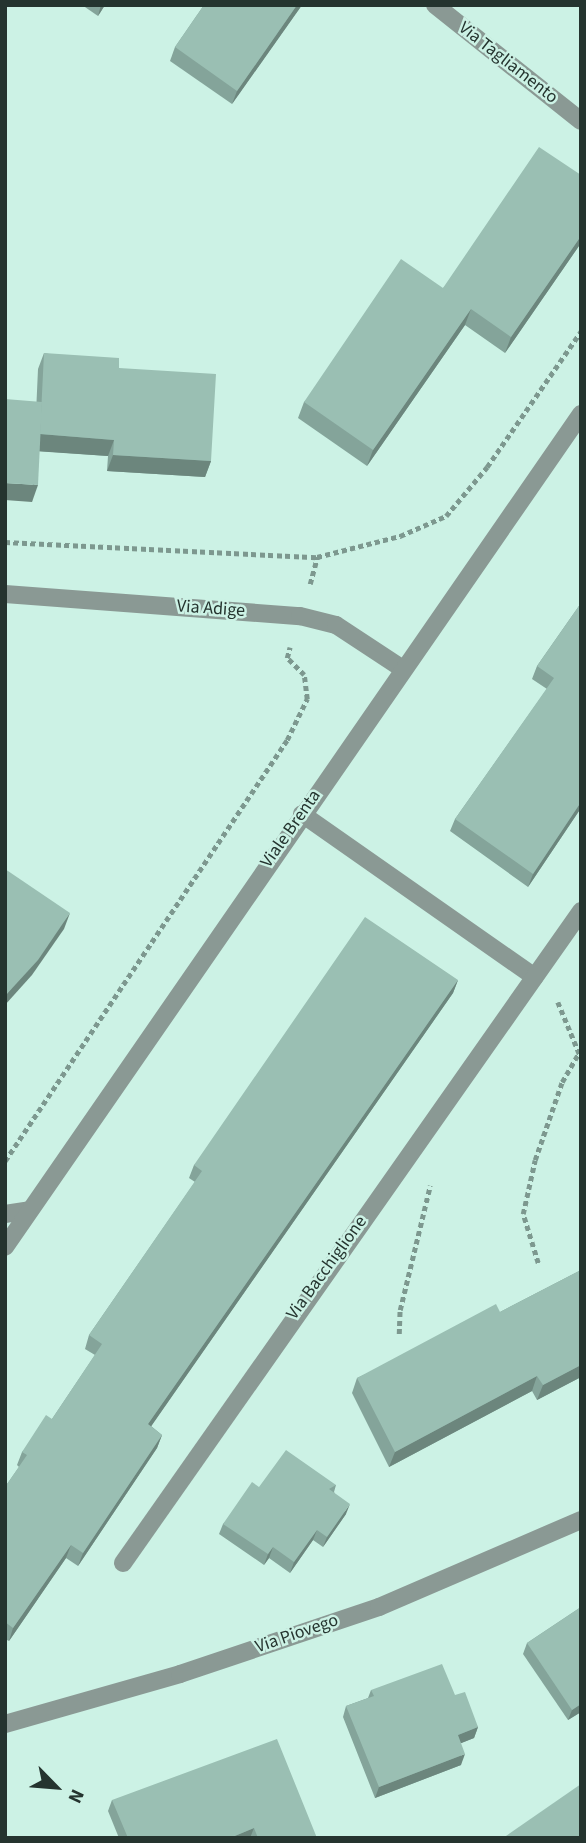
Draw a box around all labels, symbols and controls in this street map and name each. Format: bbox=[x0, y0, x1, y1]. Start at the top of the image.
street label: Via Tagliamento bbox=[454, 17, 562, 109]
street label: Via Adige bbox=[176, 596, 246, 622]
street label: Viale Brenta bbox=[256, 786, 326, 872]
street label: Via Bacchiglione bbox=[282, 1212, 372, 1324]
street label: Via Piovego bbox=[253, 1610, 341, 1658]
north arrow bbox=[21, 1752, 91, 1822]
text: N bbox=[61, 1785, 90, 1808]

